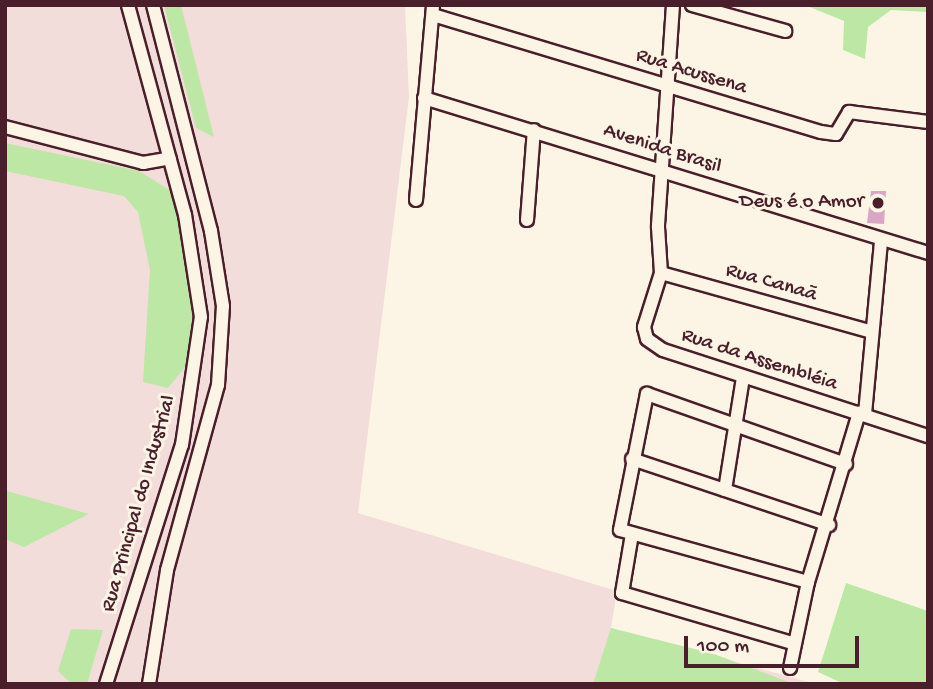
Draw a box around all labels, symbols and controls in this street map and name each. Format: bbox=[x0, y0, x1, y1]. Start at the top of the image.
street label: Rua Acussena bbox=[632, 44, 750, 102]
street label: Avenida Brasil bbox=[600, 119, 724, 181]
place label: Deus é o Amor bbox=[740, 190, 864, 216]
marker: Deus é o Amor bbox=[870, 195, 886, 211]
street label: Rua Canaã bbox=[722, 259, 820, 309]
street label: Rua da Assembléia bbox=[678, 324, 840, 398]
street label: Rua Principal do Industrial bbox=[97, 393, 183, 615]
scale bar bbox=[688, 622, 863, 666]
text: 100 m bbox=[697, 635, 749, 660]

